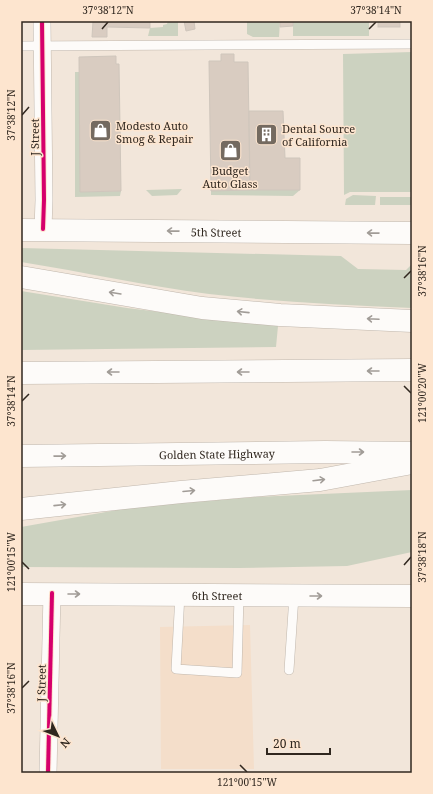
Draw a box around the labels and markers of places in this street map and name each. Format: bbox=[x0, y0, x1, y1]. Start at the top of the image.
shop icon: Modesto Auto Smog & Repair bbox=[87, 118, 113, 144]
place label: Modesto Auto Smog & Repair bbox=[116, 118, 194, 146]
building icon: Dental Source of California bbox=[253, 121, 279, 147]
place label: Dental Source of California bbox=[282, 121, 355, 149]
shop icon: Budget Auto Glass bbox=[217, 137, 243, 163]
place label: Budget Auto Glass bbox=[203, 163, 258, 191]

